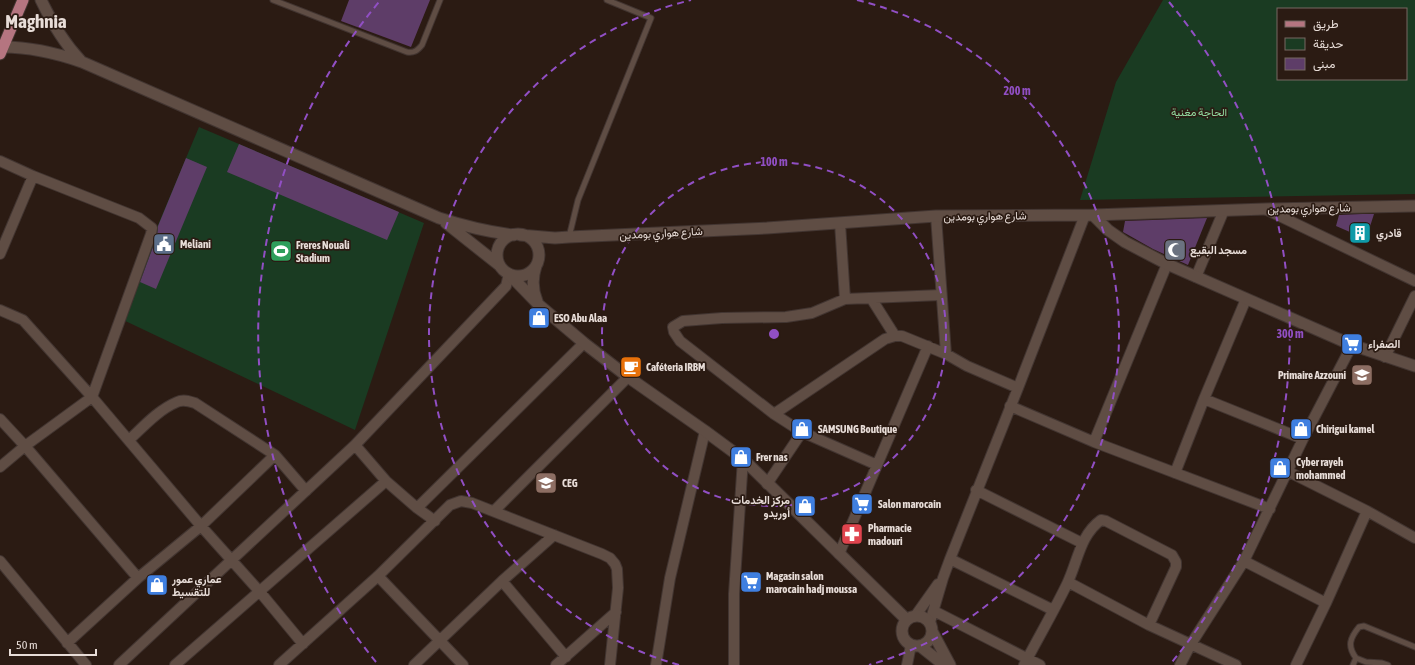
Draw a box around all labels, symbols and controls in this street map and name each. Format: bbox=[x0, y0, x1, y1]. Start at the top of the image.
legend bbox=[1277, 8, 1407, 80]
district label: Maghnia bbox=[5, 10, 67, 32]
text: طريق bbox=[1313, 17, 1339, 32]
text: حديقة bbox=[1313, 37, 1343, 51]
text: مبنى bbox=[1313, 57, 1335, 72]
text: 200 m bbox=[1003, 84, 1031, 98]
park label: الحاجة مغنية bbox=[1171, 106, 1227, 119]
text: 100 m bbox=[760, 155, 788, 169]
street label: شارع هواري بومدين bbox=[1267, 201, 1351, 219]
street label: شارع هواري بومدين bbox=[943, 209, 1027, 227]
building icon: قادري bbox=[1347, 220, 1373, 246]
street label: شارع هواري بومدين bbox=[619, 225, 703, 245]
place label: قادري bbox=[1376, 227, 1402, 242]
public building icon: Meliani bbox=[151, 231, 177, 257]
mosque icon: مسجد البقيع bbox=[1162, 237, 1188, 263]
place label: Meliani bbox=[180, 238, 211, 250]
sports icon: Freres Nouali Stadium bbox=[268, 238, 294, 264]
place label: Freres Nouali Stadium bbox=[296, 239, 350, 264]
place label: مسجد البقيع bbox=[1190, 244, 1247, 258]
shop icon: ESO Abu Alaa bbox=[526, 305, 552, 331]
place label: ESO Abu Alaa bbox=[554, 312, 607, 324]
centre of rings bbox=[767, 327, 781, 341]
text: 300 m bbox=[1276, 327, 1304, 341]
supermarket icon: الصفراء bbox=[1339, 331, 1365, 357]
place label: الصفراء bbox=[1368, 338, 1400, 351]
cafe icon: Caféteria IRBM bbox=[618, 354, 644, 380]
place label: Caféteria IRBM bbox=[646, 361, 705, 373]
school or university icon: Primaire Azzouni bbox=[1349, 362, 1375, 388]
place label: Primaire Azzouni bbox=[1278, 369, 1346, 381]
shop icon: SAMSUNG Boutique bbox=[789, 416, 815, 442]
shop icon: Chirigui kamel bbox=[1288, 416, 1314, 442]
place label: SAMSUNG Boutique bbox=[818, 423, 897, 435]
place label: Chirigui kamel bbox=[1316, 423, 1376, 435]
shop icon: Frer nas bbox=[728, 444, 754, 470]
place label: Frer nas bbox=[756, 451, 788, 463]
shop icon: Cyber rayeh mohammed bbox=[1267, 455, 1293, 481]
place label: Cyber rayeh mohammed bbox=[1296, 456, 1346, 481]
school or university icon: CEG bbox=[533, 470, 559, 496]
place label: CEG bbox=[562, 477, 578, 489]
supermarket icon: Salon marocain bbox=[849, 491, 875, 517]
shop icon: مركز الخدمات أوريدو bbox=[792, 493, 818, 519]
place label: مركز الخدمات أوريدو bbox=[731, 494, 790, 520]
place label: Salon marocain bbox=[878, 498, 941, 510]
pharmacy icon: Pharmacie madouri bbox=[839, 521, 865, 547]
place label: Pharmacie madouri bbox=[868, 522, 912, 547]
supermarket icon: Magasin salon marocain hadj moussa bbox=[738, 569, 764, 595]
place label: Magasin salon marocain hadj moussa bbox=[766, 570, 857, 595]
shop icon: عماري عمور للتقسيط bbox=[144, 572, 170, 598]
place label: عماري عمور للتقسيط bbox=[171, 573, 222, 599]
scale bar bbox=[10, 631, 96, 657]
text: 50 m bbox=[16, 638, 38, 652]

